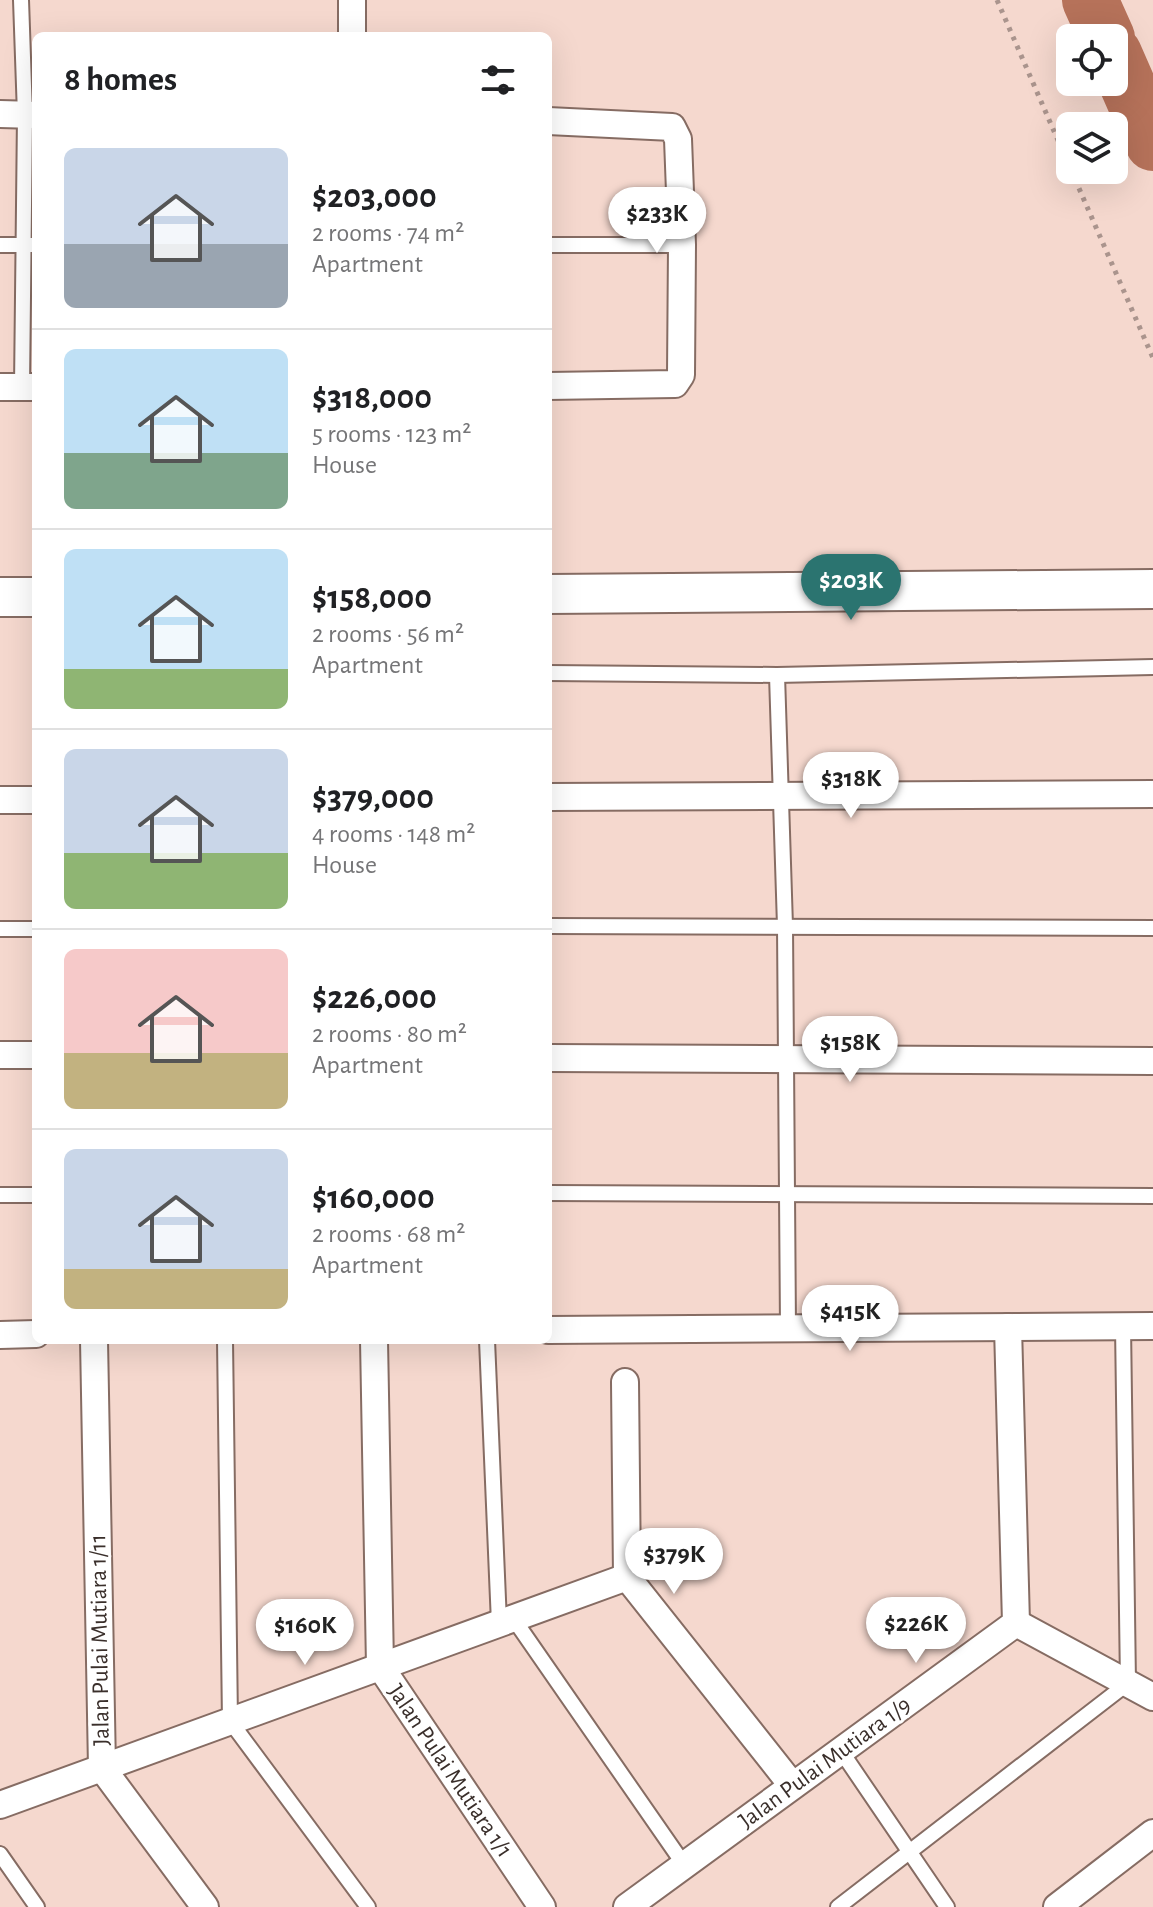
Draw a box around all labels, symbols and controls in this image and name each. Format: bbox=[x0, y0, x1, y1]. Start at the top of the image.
map controls bbox=[1056, 24, 1128, 184]
button: locate bbox=[1056, 24, 1128, 96]
icon: filters bbox=[476, 58, 520, 102]
text: 8 homes bbox=[64, 63, 177, 97]
button: layers bbox=[1056, 112, 1128, 184]
icon: home bbox=[128, 180, 224, 276]
text: $203,000 bbox=[312, 180, 437, 214]
pin: $233K bbox=[601, 187, 713, 255]
text: $233K bbox=[626, 200, 688, 226]
text: 2 rooms · 74 m² bbox=[312, 220, 464, 246]
text: Apartment bbox=[312, 251, 423, 277]
icon: home bbox=[128, 381, 224, 477]
text: $318,000 bbox=[312, 381, 432, 415]
text: 5 rooms · 123 m² bbox=[312, 421, 471, 447]
text: House bbox=[312, 452, 377, 478]
pin: $203K bbox=[795, 554, 907, 622]
text: $203K bbox=[819, 567, 883, 593]
icon: home bbox=[128, 581, 224, 677]
text: $158,000 bbox=[312, 581, 432, 615]
text: 2 rooms · 56 m² bbox=[312, 621, 464, 647]
text: Apartment bbox=[312, 652, 423, 678]
pin: $318K bbox=[795, 752, 907, 820]
text: $318K bbox=[821, 765, 881, 791]
icon: home bbox=[128, 781, 224, 877]
text: $379,000 bbox=[312, 781, 434, 815]
text: 4 rooms · 148 m² bbox=[312, 821, 475, 847]
text: House bbox=[312, 852, 377, 878]
icon: home bbox=[128, 981, 224, 1077]
text: $226,000 bbox=[312, 981, 437, 1015]
pin: $158K bbox=[794, 1016, 906, 1084]
text: 2 rooms · 80 m² bbox=[312, 1021, 467, 1047]
text: $158K bbox=[820, 1029, 880, 1055]
text: Apartment bbox=[312, 1052, 423, 1078]
icon: home bbox=[128, 1181, 224, 1277]
text: $160,000 bbox=[312, 1181, 435, 1215]
text: 2 rooms · 68 m² bbox=[312, 1221, 465, 1247]
text: Apartment bbox=[312, 1252, 423, 1278]
pin: $415K bbox=[794, 1285, 906, 1353]
text: $415K bbox=[820, 1298, 880, 1324]
pin: $379K bbox=[618, 1528, 730, 1596]
street label: Jalan Pulai Mutiara 1/11 bbox=[86, 1534, 114, 1746]
text: $379K bbox=[643, 1541, 705, 1567]
pin: $226K bbox=[860, 1597, 972, 1665]
pin: $160K bbox=[249, 1599, 361, 1667]
text: $226K bbox=[884, 1610, 948, 1636]
text: $160K bbox=[274, 1612, 336, 1638]
street label: Jalan Pulai Mutiara 1/1 bbox=[383, 1680, 517, 1862]
street label: Jalan Pulai Mutiara 1/9 bbox=[734, 1693, 916, 1833]

